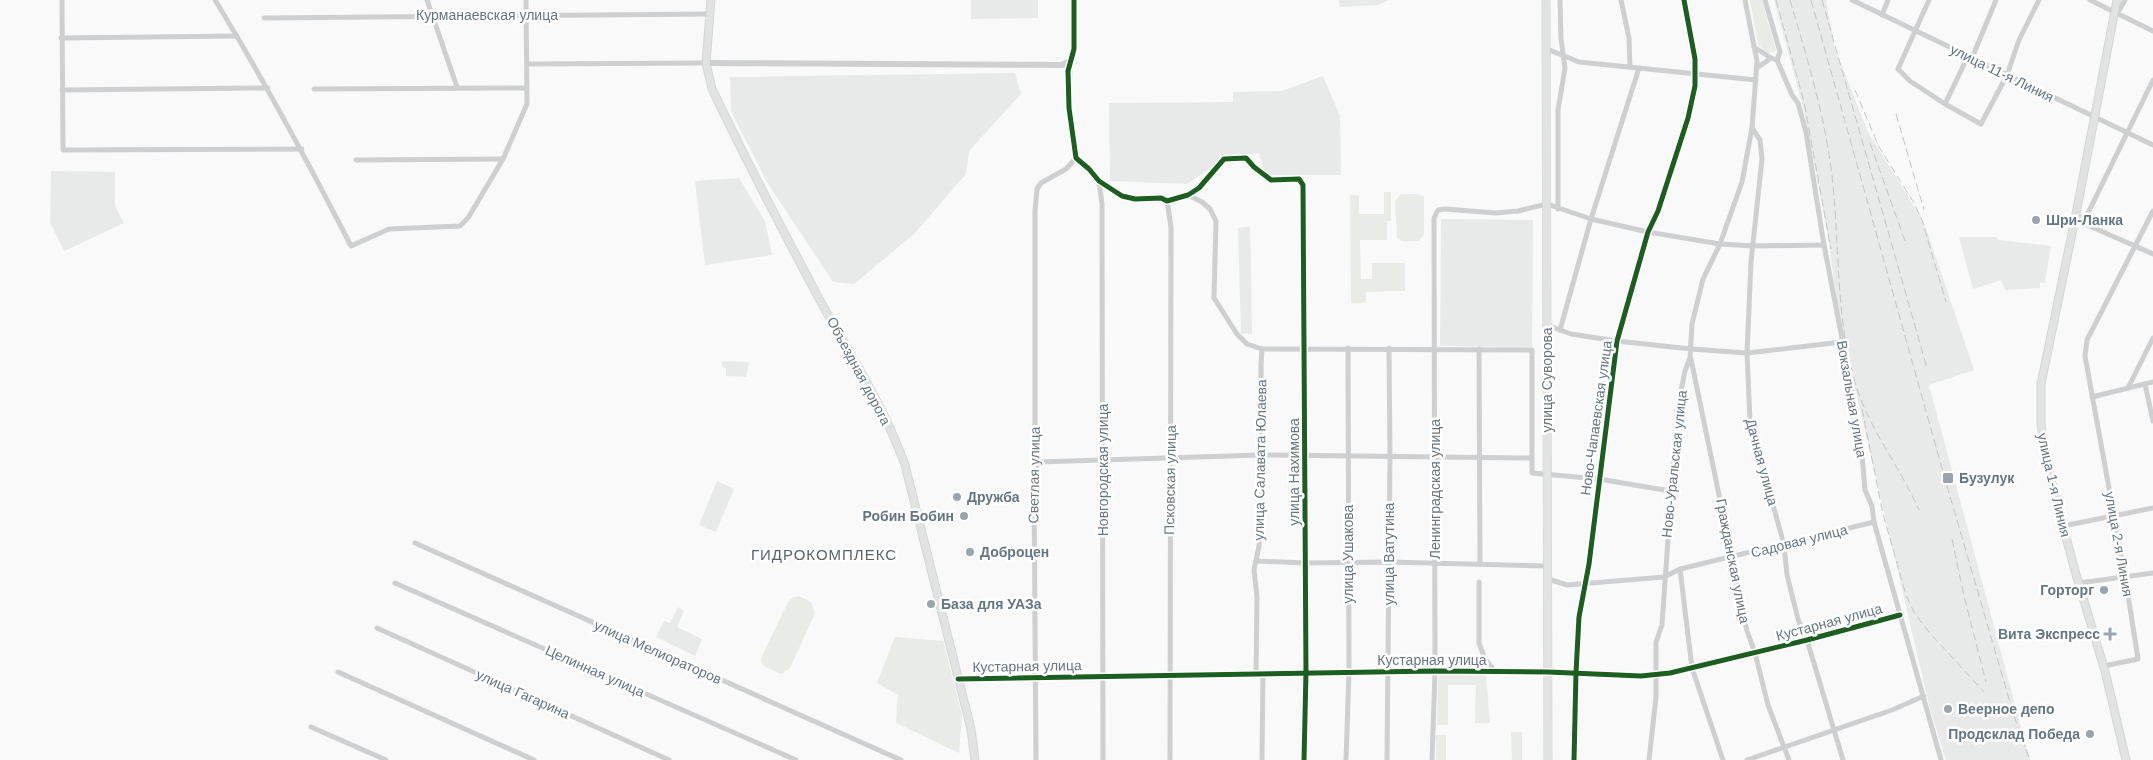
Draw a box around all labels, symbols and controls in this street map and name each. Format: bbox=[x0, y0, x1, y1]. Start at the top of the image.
street label: Курманаевская улица bbox=[416, 7, 558, 23]
street label: улица 11-я Линия bbox=[1948, 41, 2056, 105]
place label: Шри-Ланка bbox=[2046, 212, 2123, 228]
marker: Шри-Ланка bbox=[2030, 214, 2042, 226]
street label: Объездная дорога bbox=[824, 314, 894, 428]
street label: улица Суворова bbox=[1539, 327, 1555, 433]
street label: Ново-Чапаевская улица bbox=[1577, 339, 1615, 497]
street label: Вокзальная улица bbox=[1834, 339, 1870, 459]
street label: улица Салавата Юлаева bbox=[1251, 379, 1269, 541]
street label: Ново-Уральская улица bbox=[1658, 389, 1690, 538]
street label: Новгородская улица bbox=[1095, 404, 1111, 536]
street label: Дачная улица bbox=[1743, 417, 1781, 508]
street label: улица Нахимова bbox=[1286, 418, 1302, 526]
street label: Ленинградская улица bbox=[1427, 419, 1443, 559]
street label: Псковская улица bbox=[1161, 425, 1179, 535]
street label: Светлая улица bbox=[1025, 426, 1043, 523]
street label: улица 1-я Линия bbox=[2034, 431, 2074, 539]
place label: Бузулук bbox=[1959, 470, 2015, 486]
marker: Бузулук bbox=[1941, 471, 1955, 485]
place label: Дружба bbox=[967, 489, 1020, 505]
street label: улица 2-я Линия bbox=[2102, 490, 2136, 598]
marker: Дружба bbox=[951, 491, 963, 503]
street label: Гражданская улица bbox=[1713, 497, 1753, 625]
street label: улица Ватутина bbox=[1381, 503, 1397, 605]
street label: улица Ушакова bbox=[1340, 504, 1356, 603]
place label: Робин Бобин bbox=[863, 508, 954, 524]
marker: Робин Бобин bbox=[958, 510, 970, 522]
street label: Садовая улица bbox=[1749, 521, 1849, 561]
place label: Доброцен bbox=[980, 544, 1049, 560]
district label: ГИДРОКОМПЛЕКС bbox=[751, 546, 897, 563]
marker: Доброцен bbox=[964, 546, 976, 558]
place label: Горторг bbox=[2040, 582, 2094, 598]
marker: Горторг bbox=[2098, 584, 2110, 596]
place label: База для УАЗа bbox=[941, 596, 1042, 612]
marker: База для УАЗа bbox=[925, 598, 937, 610]
street label: Кустарная улица bbox=[1774, 600, 1884, 644]
street label: улица Мелиораторов bbox=[592, 617, 724, 687]
place label: Вита Экспресс bbox=[1998, 626, 2100, 642]
marker: Вита Экспресс bbox=[2104, 628, 2116, 640]
street label: Целинная улица bbox=[543, 642, 647, 700]
street label: Кустарная улица bbox=[1377, 652, 1487, 668]
street label: Кустарная улица bbox=[972, 657, 1082, 675]
street label: улица Гагарина bbox=[474, 666, 572, 722]
place label: Веерное депо bbox=[1958, 701, 2055, 717]
marker: Веерное депо bbox=[1942, 703, 1954, 715]
place label: Продсклад Победа bbox=[1948, 726, 2080, 742]
marker: Продсклад Победа bbox=[2084, 728, 2096, 740]

